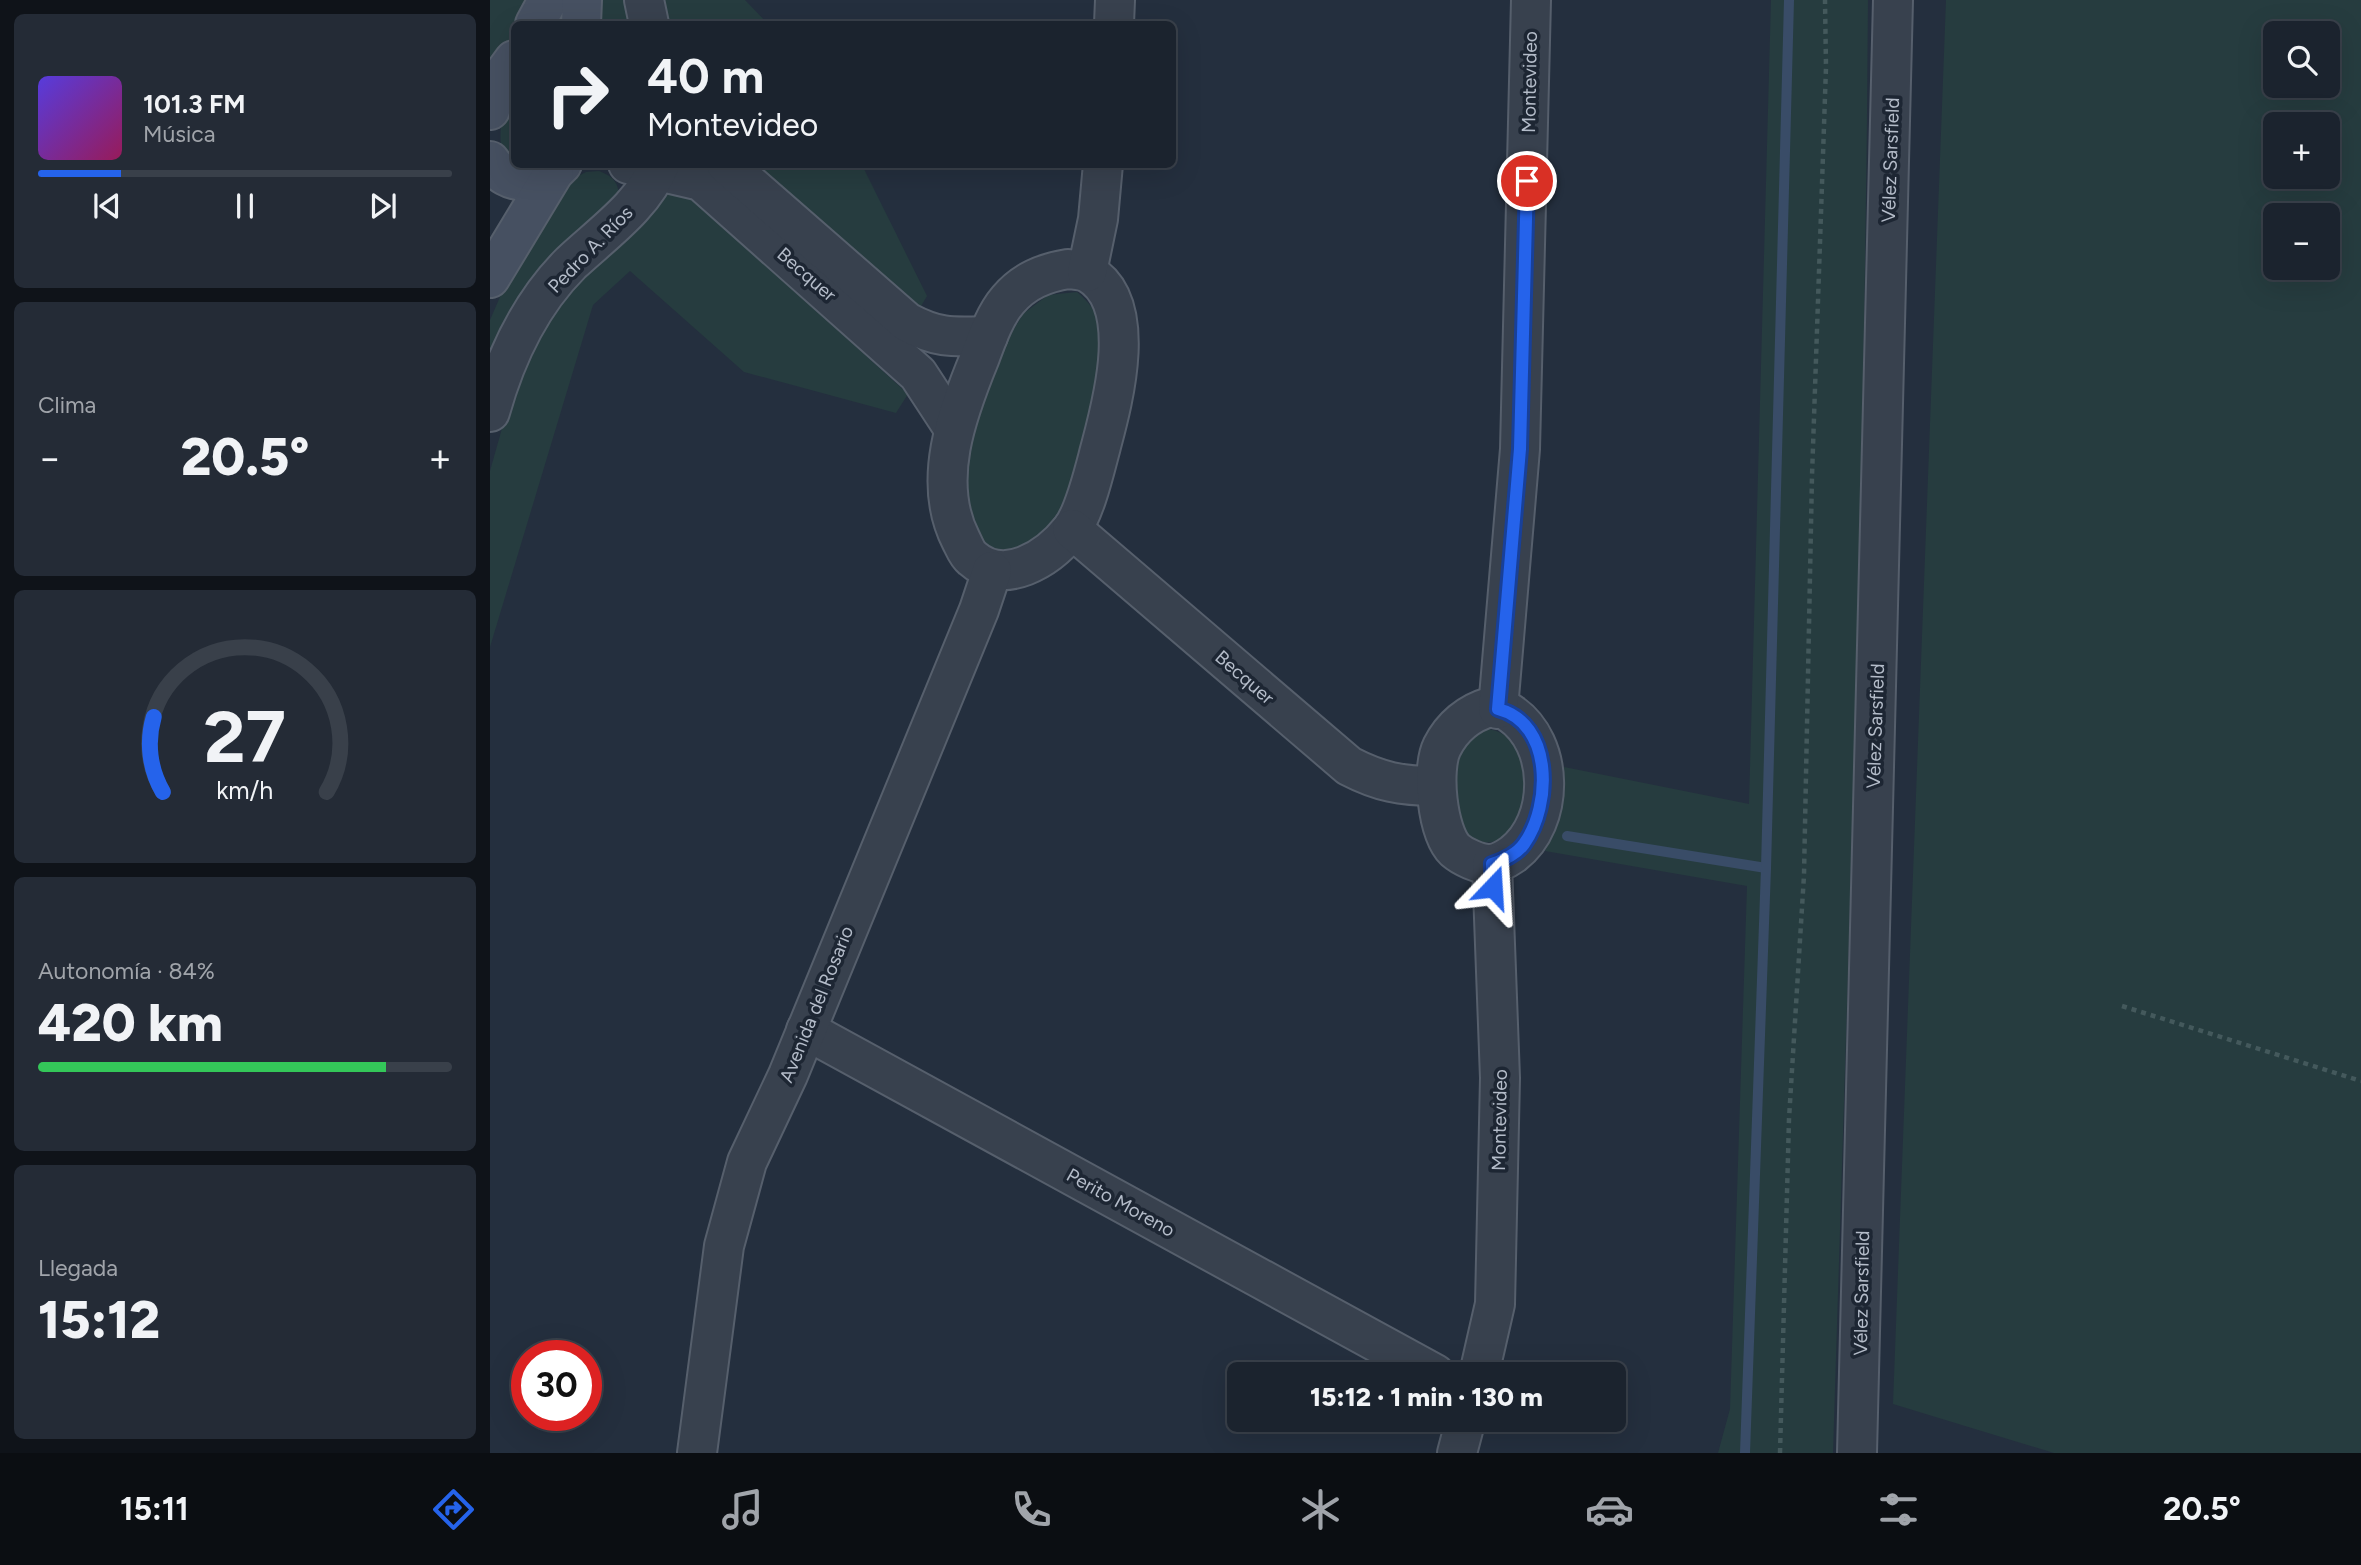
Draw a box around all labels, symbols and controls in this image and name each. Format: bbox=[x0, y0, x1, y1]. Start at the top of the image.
map controls bbox=[2263, 21, 2340, 280]
button: search bbox=[2263, 21, 2340, 98]
street label: Montevideo bbox=[1517, 31, 1542, 133]
text: 40 m bbox=[647, 46, 764, 105]
icon: right bbox=[532, 49, 623, 140]
text: 101.3 FM bbox=[143, 88, 246, 120]
street label: Vélez Sarsfield bbox=[1877, 97, 1904, 223]
text: Montevideo bbox=[647, 106, 818, 144]
button: + bbox=[2263, 112, 2340, 189]
text: Música bbox=[143, 120, 216, 148]
pin bbox=[1497, 151, 1557, 211]
icon: arrive bbox=[1508, 162, 1546, 200]
icon: previous bbox=[88, 187, 126, 225]
icon: pause bbox=[226, 187, 264, 225]
icon: next bbox=[364, 187, 402, 225]
street label: Pedro A. Ríos bbox=[543, 201, 638, 298]
button: − bbox=[2263, 203, 2340, 280]
street label: Becquer bbox=[772, 243, 841, 307]
text: Clima bbox=[38, 391, 96, 419]
text: 20.5° bbox=[181, 426, 309, 488]
text: − bbox=[38, 435, 62, 481]
text: + bbox=[428, 435, 452, 481]
street label: Becquer bbox=[1210, 646, 1279, 710]
street label: Vélez Sarsfield bbox=[1862, 663, 1889, 789]
text: 27 bbox=[204, 694, 286, 781]
text: km/h bbox=[216, 775, 274, 805]
position arrow bbox=[1456, 850, 1530, 924]
street label: Avenida del Rosario bbox=[775, 923, 858, 1086]
text: Autonomía · 84% bbox=[38, 957, 215, 985]
text: 420 km bbox=[38, 992, 223, 1054]
street label: Montevideo bbox=[1487, 1069, 1512, 1171]
street label: Perito Moreno bbox=[1063, 1163, 1179, 1242]
street label: Vélez Sarsfield bbox=[1849, 1230, 1874, 1356]
text: Llegada bbox=[38, 1254, 118, 1282]
text: 15:12 bbox=[38, 1289, 160, 1351]
speed limit sign: 30 bbox=[511, 1340, 602, 1431]
text: 15:12 · 1 min · 130 m bbox=[1310, 1381, 1543, 1413]
icon: directions bbox=[429, 1485, 478, 1534]
icon: music bbox=[718, 1485, 767, 1534]
icon: phone bbox=[1007, 1485, 1056, 1534]
icon: climate bbox=[1296, 1485, 1345, 1534]
icon: car bbox=[1585, 1485, 1634, 1534]
icon: filters bbox=[1874, 1485, 1923, 1534]
text: 15:11 bbox=[120, 1490, 189, 1528]
text: 20.5° bbox=[2163, 1490, 2241, 1528]

